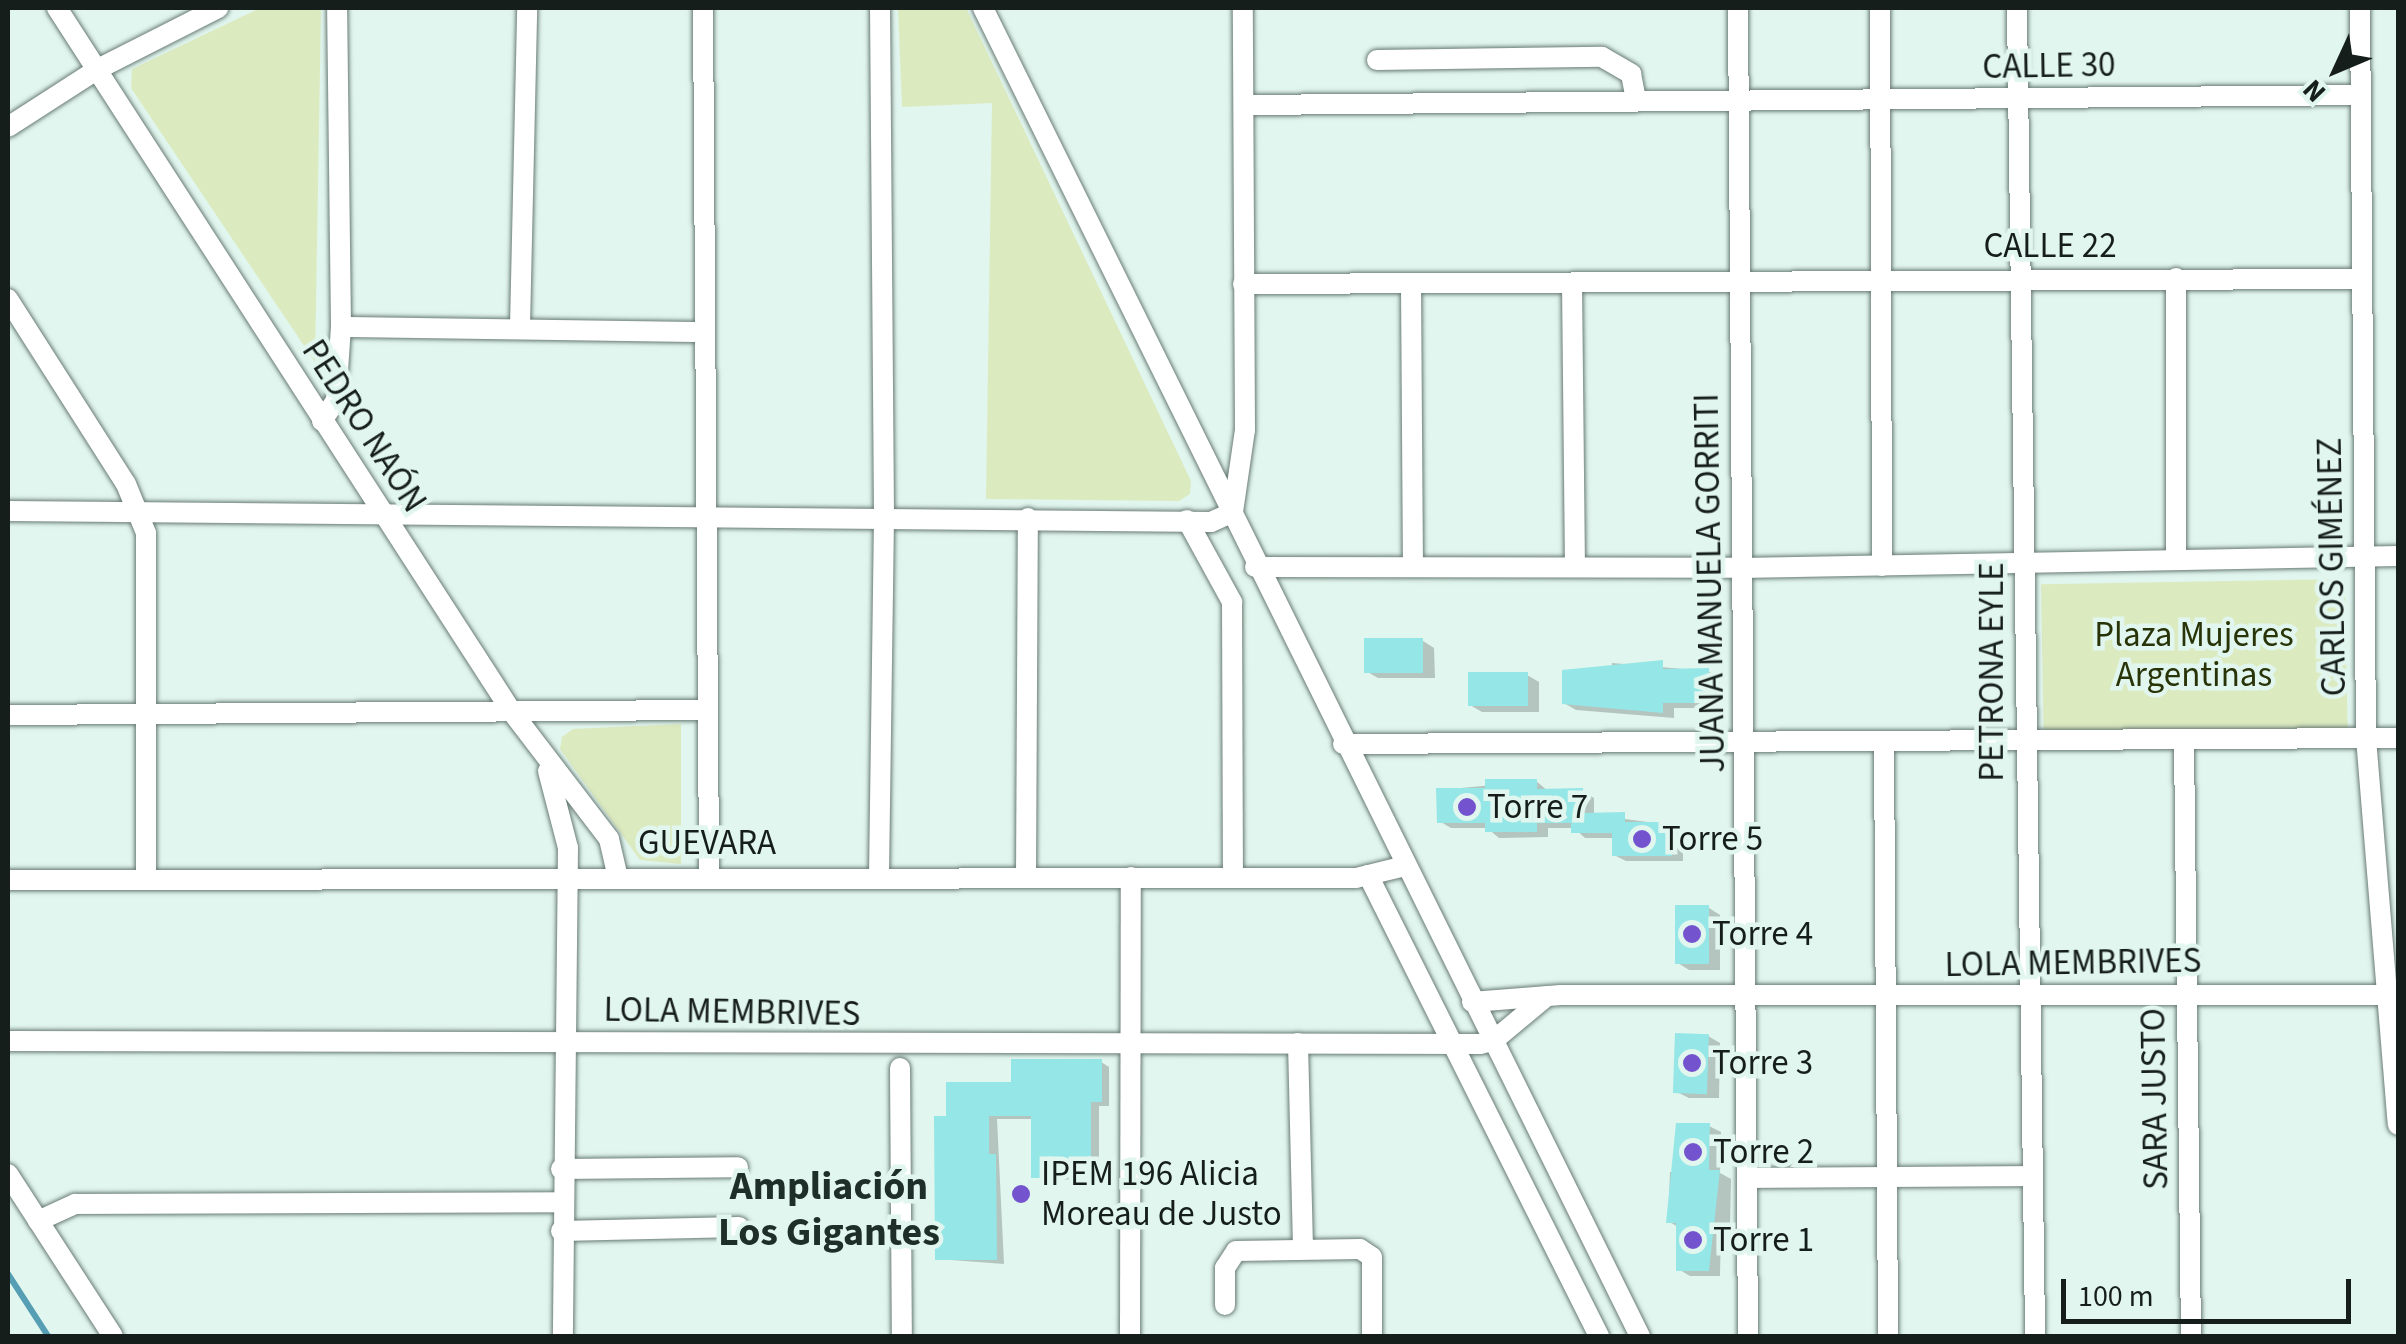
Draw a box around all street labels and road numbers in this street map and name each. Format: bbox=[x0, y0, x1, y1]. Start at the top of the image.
street label: CALLE 30 bbox=[1982, 44, 2116, 88]
street label: CALLE 22 bbox=[1983, 225, 2117, 267]
street label: PEDRO NAÓN bbox=[293, 332, 435, 520]
street label: JUANA MANUELA GORRITI bbox=[1686, 393, 1734, 773]
street label: CARLOS GIMÉNEZ bbox=[2309, 437, 2355, 697]
street label: PETRONA EYLE bbox=[1971, 562, 2013, 782]
street label: GUEVARA bbox=[638, 822, 776, 864]
street label: LOLA MEMBRIVES bbox=[1944, 940, 2202, 986]
street label: LOLA MEMBRIVES bbox=[603, 989, 861, 1035]
street label: SARA JUSTO bbox=[2132, 1008, 2178, 1190]

